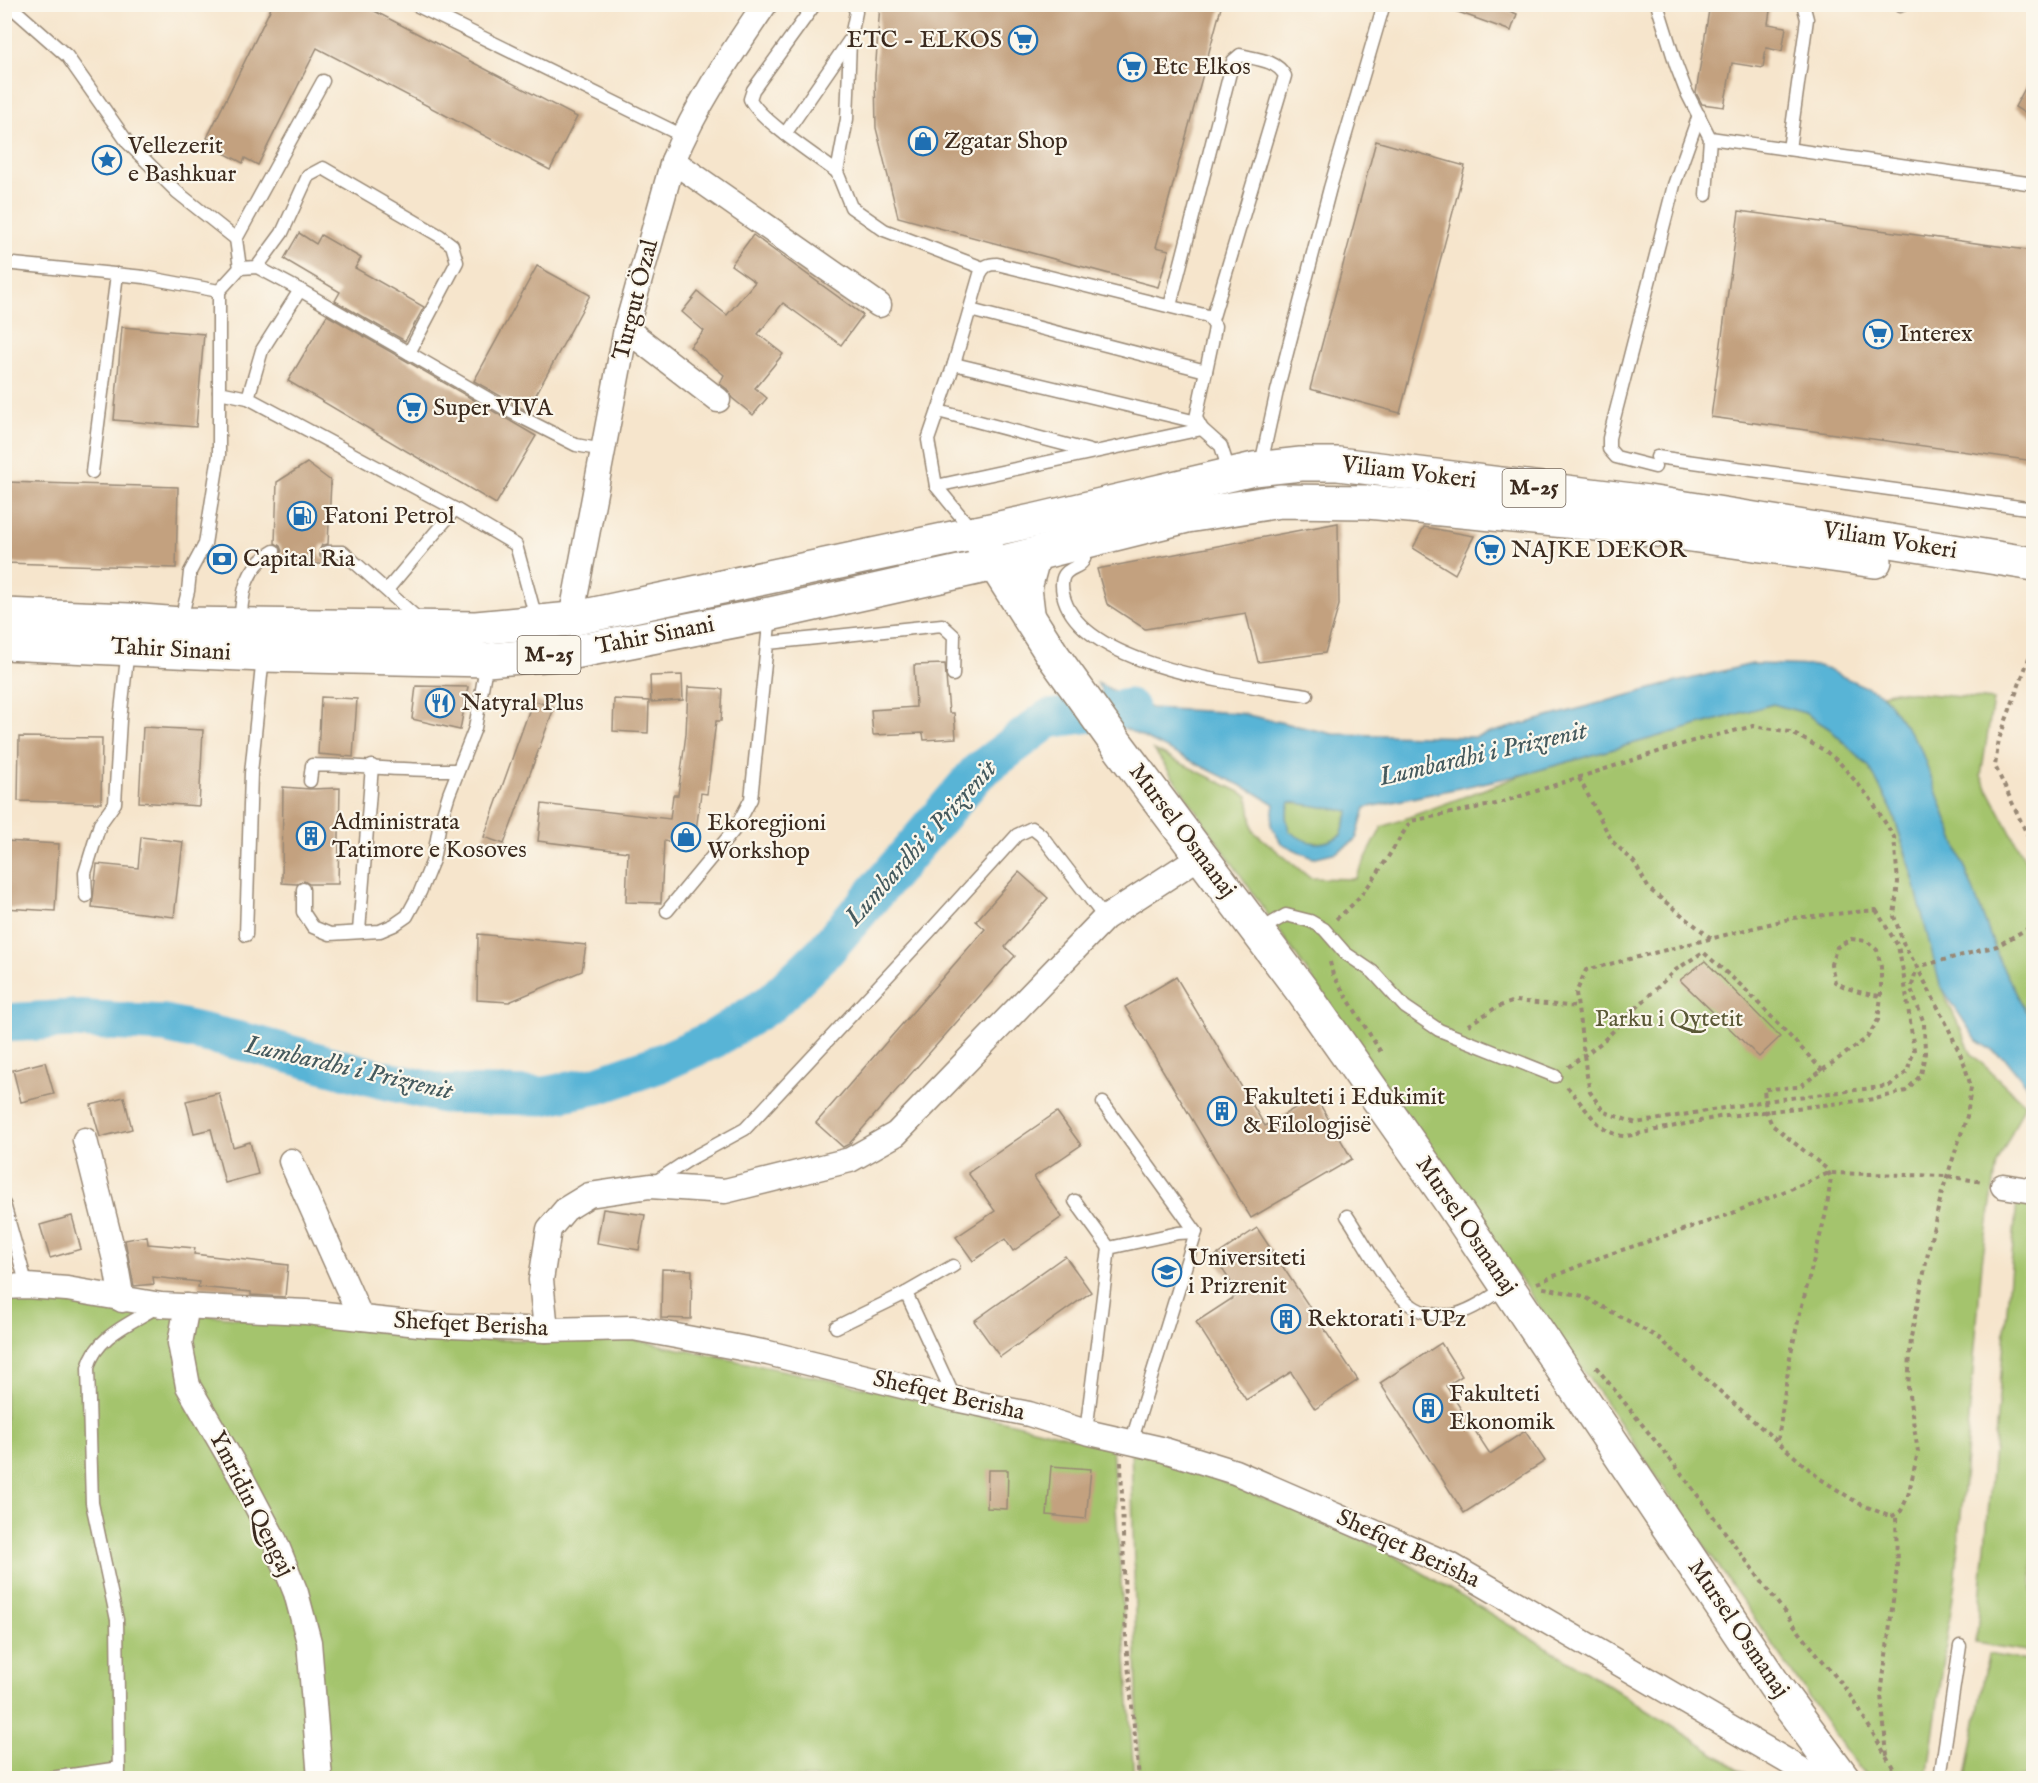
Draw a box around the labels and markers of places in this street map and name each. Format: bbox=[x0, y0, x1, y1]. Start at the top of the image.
supermarket icon: ETC - ELKOS bbox=[1007, 24, 1039, 56]
place label: ETC - ELKOS bbox=[847, 25, 1002, 56]
supermarket icon: Etc Elkos bbox=[1116, 51, 1148, 83]
place label: Etc Elkos bbox=[1153, 52, 1251, 83]
shop icon: Zgatar Shop bbox=[907, 125, 939, 157]
place label: Zgatar Shop bbox=[944, 126, 1068, 157]
place label: Vellezerit e Bashkuar bbox=[127, 131, 236, 190]
place icon: Vellezerit e Bashkuar bbox=[91, 144, 123, 176]
supermarket icon: Interex bbox=[1862, 318, 1894, 350]
place label: Interex bbox=[1899, 319, 1973, 350]
supermarket icon: Super VIVA bbox=[396, 392, 428, 424]
place label: Super VIVA bbox=[433, 393, 553, 424]
fuel station icon: Fatoni Petrol bbox=[286, 500, 318, 532]
place label: Fatoni Petrol bbox=[323, 501, 455, 532]
supermarket icon: NAJKE DEKOR bbox=[1474, 534, 1506, 566]
place label: NAJKE DEKOR bbox=[1511, 535, 1687, 566]
bank icon: Capital Ria bbox=[206, 543, 238, 575]
place label: Capital Ria bbox=[243, 544, 356, 575]
restaurant icon: Natyral Plus bbox=[424, 687, 456, 719]
place label: Natyral Plus bbox=[461, 688, 584, 719]
place label: Administrata Tatimore e Kosoves bbox=[331, 807, 527, 866]
place label: Ekoregjioni Workshop bbox=[707, 808, 826, 867]
building icon: Administrata Tatimore e Kosoves bbox=[295, 820, 327, 852]
shop icon: Ekoregjioni Workshop bbox=[670, 821, 702, 853]
place label: Fakulteti i Edukimit & Filologjisë bbox=[1243, 1082, 1445, 1141]
building icon: Fakulteti i Edukimit & Filologjisë bbox=[1206, 1095, 1238, 1127]
place label: Universiteti i Prizrenit bbox=[1188, 1243, 1306, 1302]
school or university icon: Universiteti i Prizrenit bbox=[1151, 1256, 1183, 1288]
building icon: Rektorati i UPz bbox=[1270, 1303, 1302, 1335]
place label: Rektorati i UPz bbox=[1307, 1304, 1466, 1335]
place label: Fakulteti Ekonomik bbox=[1449, 1379, 1555, 1438]
building icon: Fakulteti Ekonomik bbox=[1412, 1392, 1444, 1424]

